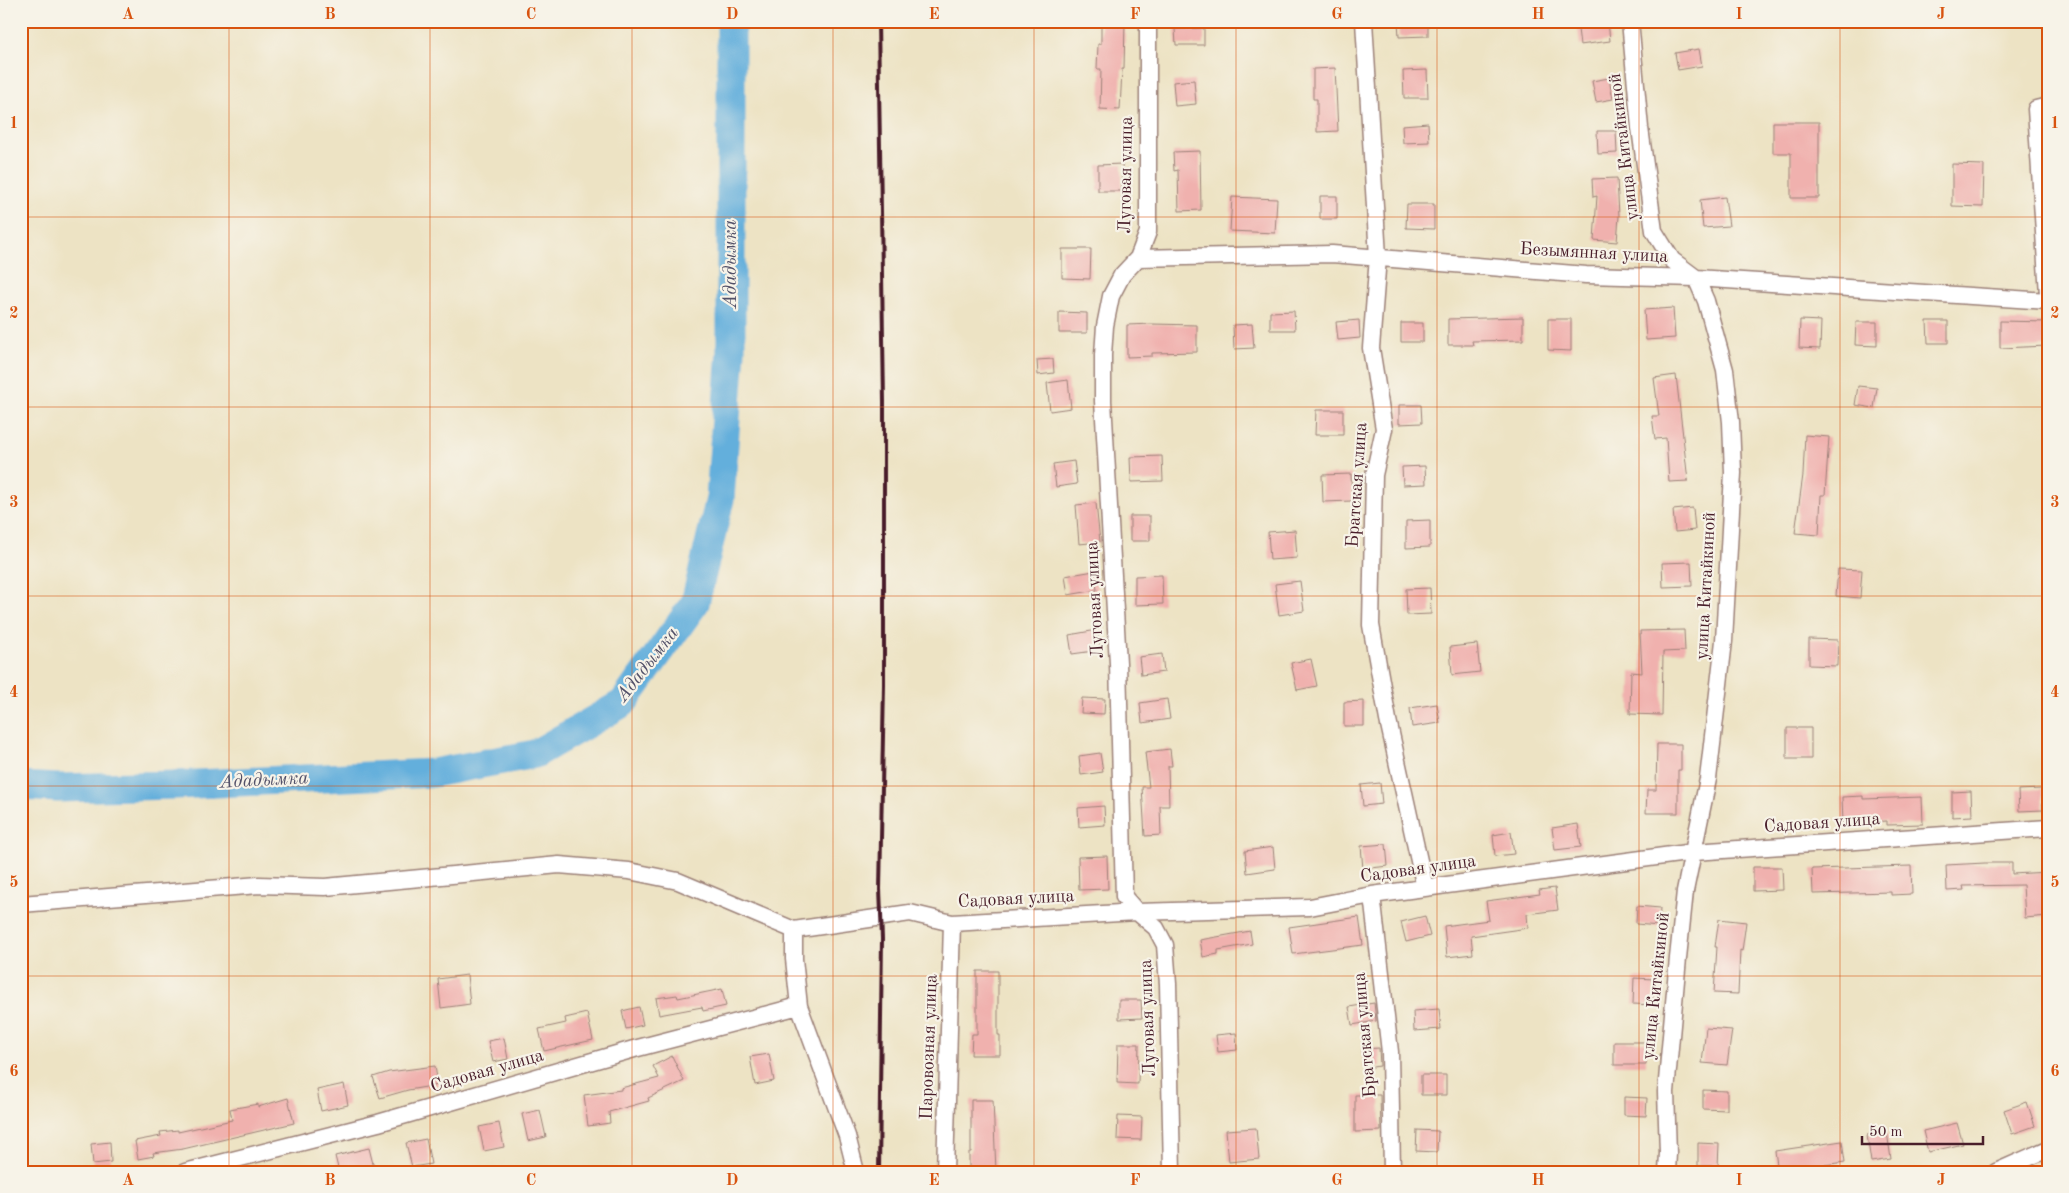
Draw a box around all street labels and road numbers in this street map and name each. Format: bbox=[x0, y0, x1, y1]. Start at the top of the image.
street label: улица Китайкиной bbox=[1606, 72, 1642, 222]
street label: Луговая улица bbox=[1116, 116, 1136, 234]
street label: Безымянная улица bbox=[1519, 240, 1669, 266]
street label: Братская улица bbox=[1344, 422, 1370, 548]
street label: улица Китайкиной bbox=[1693, 512, 1719, 660]
street label: Луговая улица bbox=[1083, 541, 1107, 659]
street label: Садовая улица bbox=[1763, 810, 1881, 836]
street label: Садовая улица bbox=[1359, 852, 1477, 886]
street label: Садовая улица bbox=[957, 887, 1075, 911]
street label: улица Китайкиной bbox=[1639, 911, 1673, 1061]
street label: Луговая улица bbox=[1137, 959, 1159, 1077]
street label: Братская улица bbox=[1351, 972, 1379, 1098]
street label: Паровозная улица bbox=[917, 974, 941, 1120]
street label: Садовая улица bbox=[428, 1046, 546, 1096]

